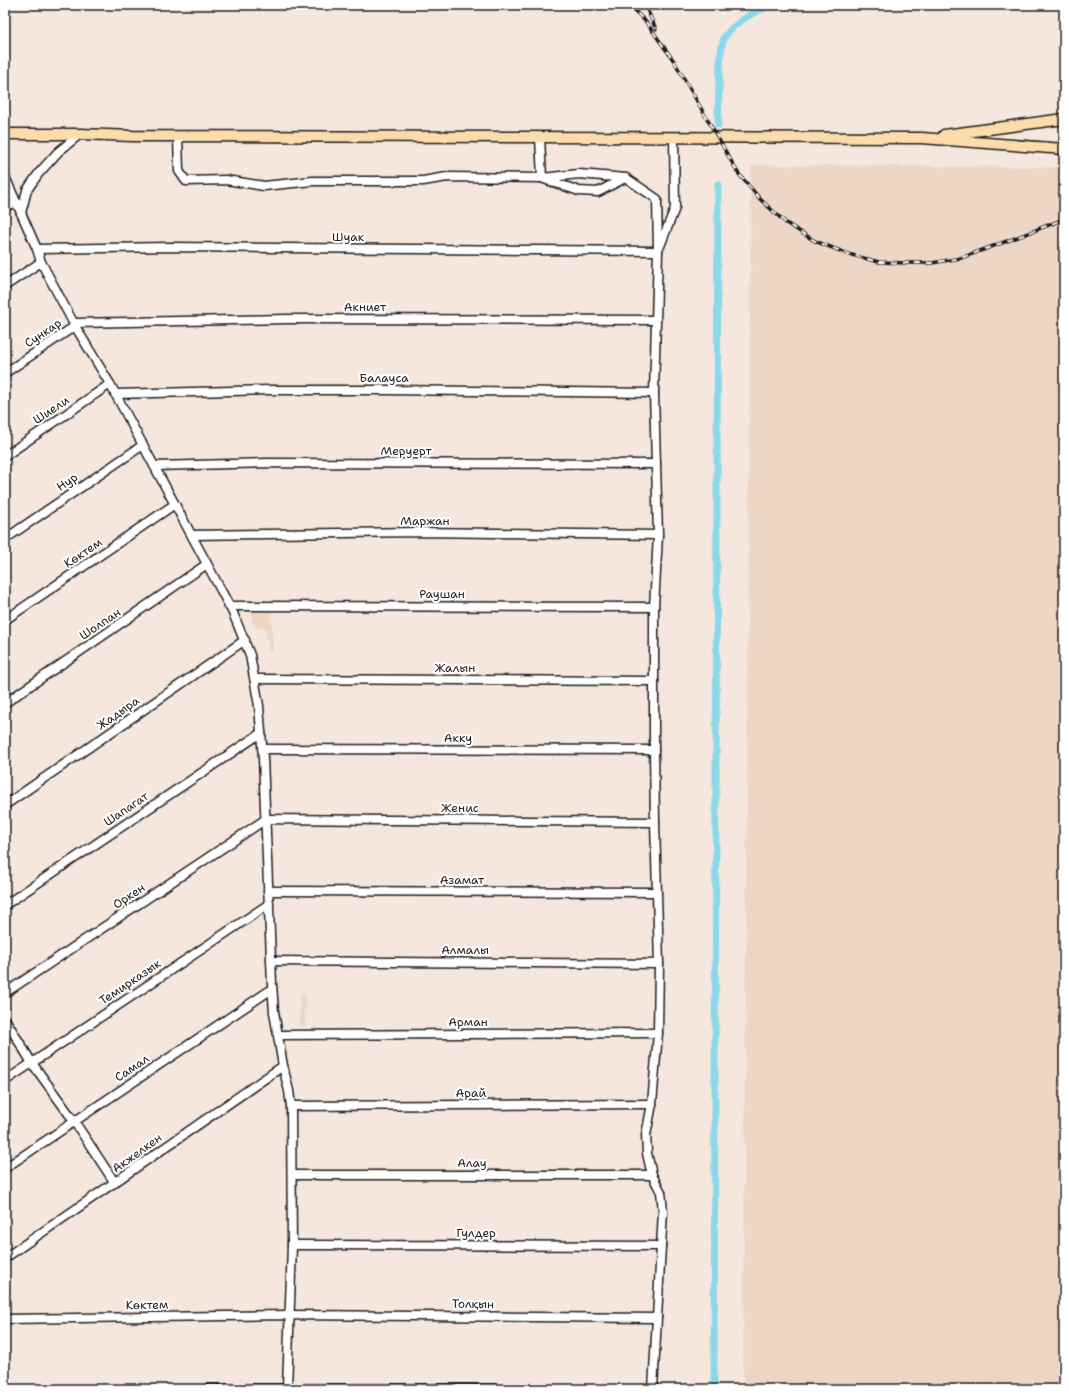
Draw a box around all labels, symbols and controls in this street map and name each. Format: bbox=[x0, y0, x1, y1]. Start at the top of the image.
street label: Шуак bbox=[332, 229, 365, 245]
street label: Акниет bbox=[344, 299, 387, 315]
street label: Сункар bbox=[21, 315, 65, 351]
street label: Балауса bbox=[359, 370, 409, 386]
street label: Шиели bbox=[30, 392, 72, 428]
street label: Меруерт bbox=[380, 443, 432, 459]
street label: Нур bbox=[53, 469, 81, 495]
street label: Маржан bbox=[400, 513, 450, 529]
street label: Көктем bbox=[61, 534, 105, 572]
street label: Раушан bbox=[419, 586, 465, 602]
street label: Шолпан bbox=[76, 604, 124, 644]
street label: Жалын bbox=[435, 660, 475, 676]
street label: Жадыра bbox=[94, 692, 143, 733]
street label: Акку bbox=[444, 730, 472, 746]
street label: Шапагат bbox=[101, 788, 152, 830]
street label: Женис bbox=[441, 800, 479, 816]
street label: Азамат bbox=[440, 872, 485, 888]
street label: Оркен bbox=[110, 879, 148, 913]
street label: Алмалы bbox=[441, 942, 489, 958]
street label: Темирказык bbox=[96, 955, 165, 1009]
street label: Арман bbox=[448, 1014, 488, 1030]
street label: Самал bbox=[112, 1050, 153, 1085]
street label: Арай bbox=[456, 1085, 487, 1101]
street label: Акжелкен bbox=[109, 1130, 165, 1176]
street label: Алау bbox=[457, 1155, 487, 1171]
street label: Гулдер bbox=[456, 1225, 496, 1241]
street label: Толқын bbox=[452, 1296, 494, 1312]
street label: Көктем bbox=[125, 1297, 169, 1313]

